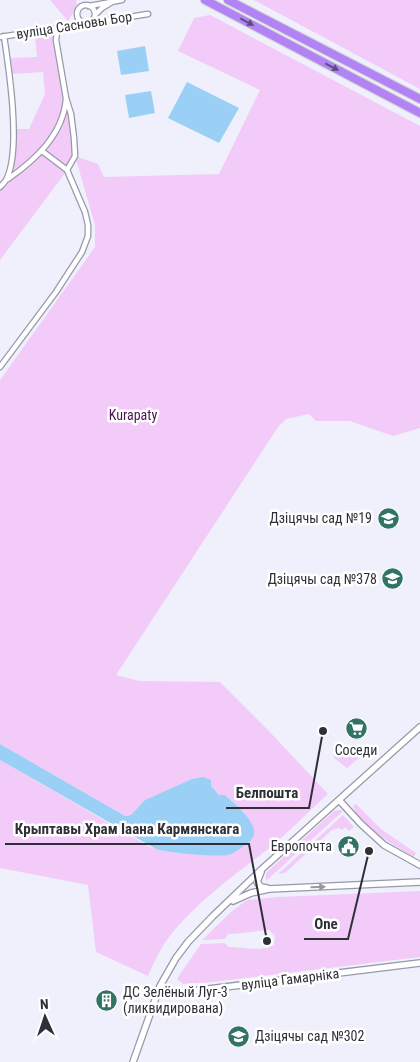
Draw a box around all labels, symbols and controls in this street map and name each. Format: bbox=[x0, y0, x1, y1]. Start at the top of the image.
street label: вуліца Сасновы Бор bbox=[15, 8, 133, 42]
one-way arrow bbox=[240, 18, 254, 26]
one-way arrow bbox=[325, 63, 339, 71]
park label: Kurapaty bbox=[109, 407, 157, 423]
school or university icon: Дзіцячы сад №19 bbox=[376, 506, 400, 530]
place label: Дзіцячы сад №19 bbox=[270, 510, 372, 526]
school or university icon: Дзіцячы сад №378 bbox=[381, 567, 405, 591]
place label: Дзіцячы сад №378 bbox=[268, 571, 377, 587]
supermarket icon: Соседи bbox=[344, 716, 368, 740]
place label: Соседи bbox=[335, 742, 377, 758]
callout: Белпошта bbox=[226, 778, 309, 808]
text: Белпошта bbox=[236, 784, 298, 802]
callout: Крыптавы Храм Іаана Кармянскага bbox=[5, 814, 249, 844]
text: Крыптавы Храм Іаана Кармянскага bbox=[15, 820, 239, 838]
public building icon: Европочта bbox=[336, 834, 360, 858]
place label: Европочта bbox=[271, 838, 332, 854]
one-way arrow bbox=[310, 882, 326, 890]
callout: One bbox=[304, 909, 348, 939]
text: One bbox=[314, 915, 338, 933]
street label: вуліца Гамарніка bbox=[240, 965, 340, 993]
place label: ДС Зелёный Луг-3 (ликвидирована) bbox=[123, 984, 228, 1017]
building icon: ДС Зелёный Луг-3 (ликвидирована) bbox=[95, 988, 119, 1012]
north arrow bbox=[20, 992, 70, 1042]
text: N bbox=[40, 996, 49, 1012]
school or university icon: Дзіцячы сад №302 bbox=[227, 1024, 251, 1048]
place label: Дзіцячы сад №302 bbox=[255, 1028, 364, 1044]

